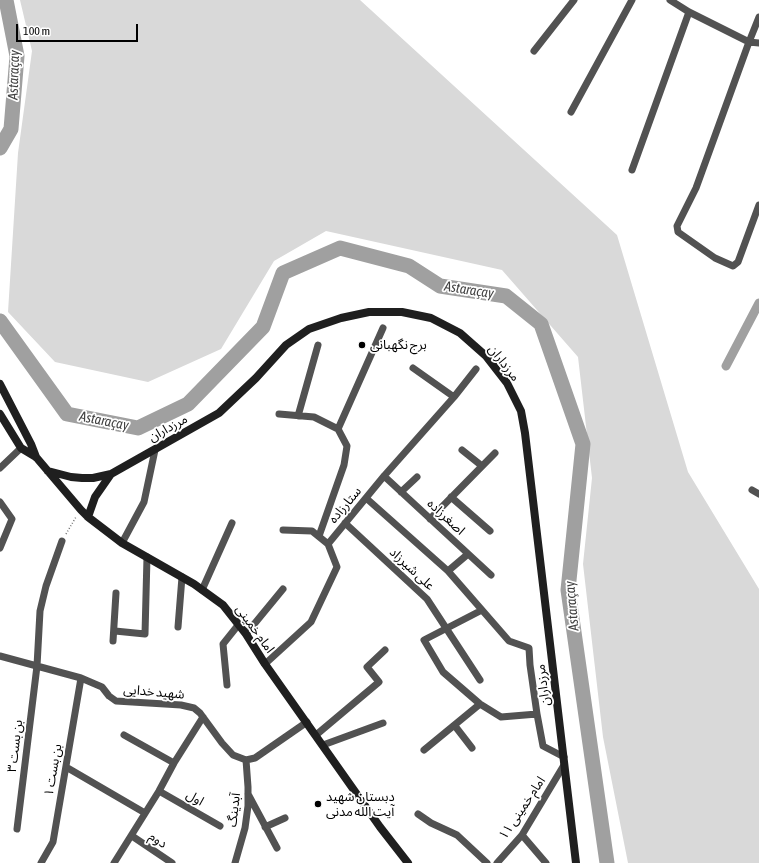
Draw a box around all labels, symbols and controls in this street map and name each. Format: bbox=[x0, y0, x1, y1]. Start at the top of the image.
scale bar bbox=[18, 16, 140, 42]
text: 100 m bbox=[23, 24, 50, 38]
water label: Astaraçay bbox=[5, 50, 23, 100]
water label: Astaraçay bbox=[443, 278, 495, 302]
place label: برج نگهبانی bbox=[370, 337, 427, 353]
marker: برج نگهبانی bbox=[357, 340, 367, 350]
street label: مرزداران bbox=[485, 342, 523, 384]
water label: Astaraçay bbox=[78, 408, 130, 434]
street label: مرزداران bbox=[146, 411, 190, 445]
street label: ستارزاده bbox=[325, 484, 365, 526]
street label: اصغرزاده bbox=[424, 496, 468, 538]
street label: علی شیرزاد bbox=[386, 544, 438, 594]
water label: Astaraçay bbox=[561, 580, 583, 632]
street label: امام خمینی bbox=[232, 602, 278, 656]
street label: مرزداران bbox=[533, 663, 553, 707]
street label: شهید خدایی bbox=[123, 682, 185, 702]
street label: بن بست ۳ bbox=[4, 719, 26, 773]
street label: بن بست ۱ bbox=[41, 743, 65, 797]
street label: امام خمینی ۱۱ bbox=[495, 774, 549, 842]
street label: اول bbox=[183, 787, 207, 809]
place label: دبستان شهید آیت الله مدنی bbox=[326, 789, 395, 820]
street label: آبدینگ bbox=[224, 792, 244, 828]
marker: دبستان شهید آیت الله مدنی bbox=[313, 799, 323, 809]
street label: دوم bbox=[146, 828, 170, 852]

